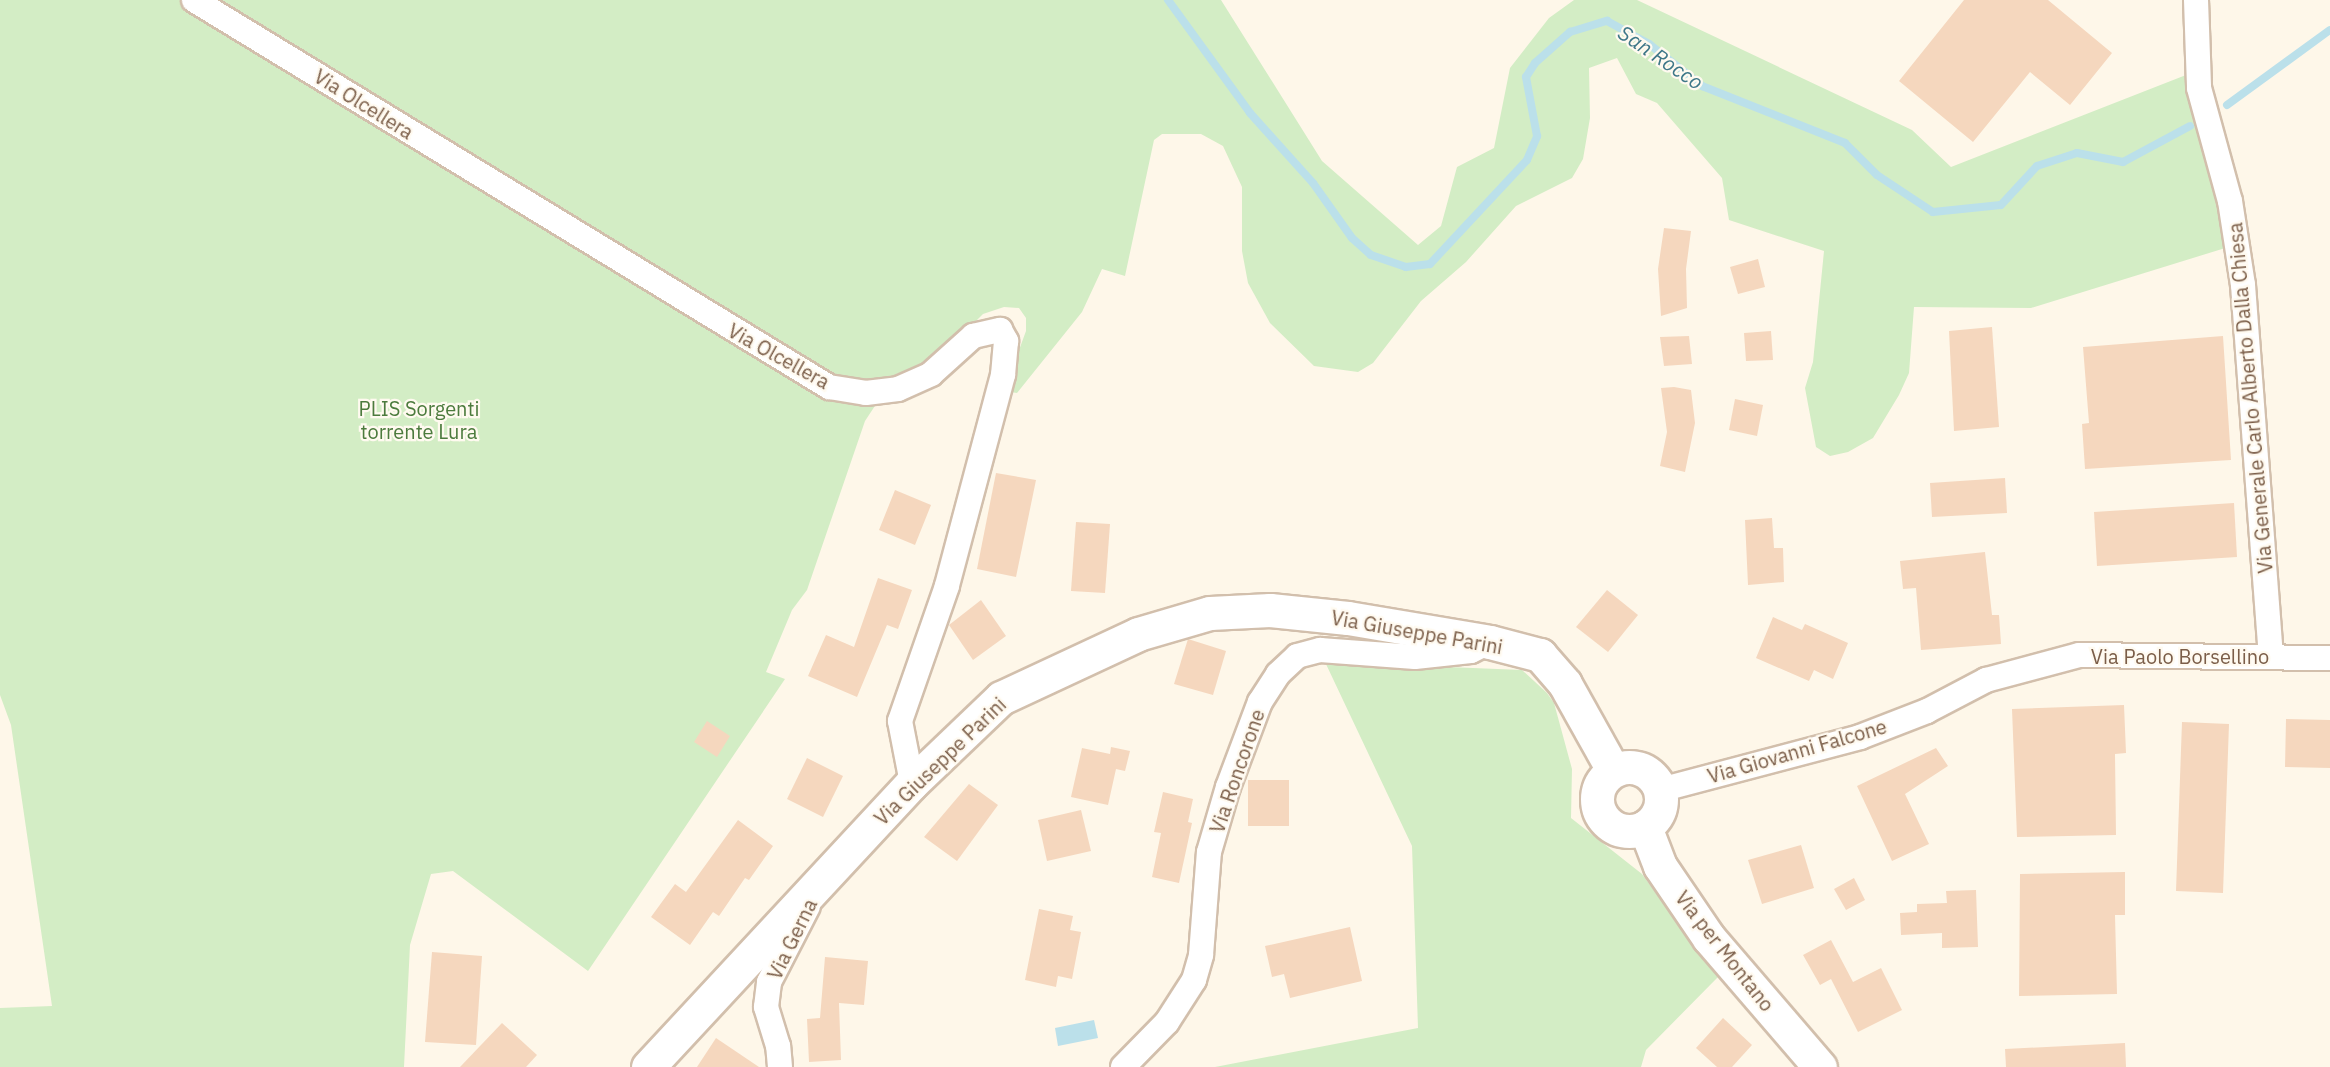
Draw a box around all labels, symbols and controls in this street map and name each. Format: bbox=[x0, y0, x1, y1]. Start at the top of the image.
water label: San Rocco bbox=[1614, 19, 1708, 95]
street label: Via Olcellera bbox=[310, 64, 418, 144]
street label: Via Generale Carlo Alberto Dalla Chiesa bbox=[2223, 221, 2277, 575]
street label: Via Olcellera bbox=[724, 318, 834, 394]
park label: PLIS Sorgenti torrente Lura bbox=[359, 396, 479, 443]
street label: Via Giuseppe Parini bbox=[1329, 605, 1505, 659]
street label: Via Paolo Borsellino bbox=[2091, 644, 2269, 668]
street label: Via Giuseppe Parini bbox=[869, 692, 1011, 830]
street label: Via Roncorone bbox=[1205, 706, 1269, 836]
street label: Via Giovanni Falcone bbox=[1705, 714, 1889, 788]
street label: Via per Montano bbox=[1671, 886, 1779, 1016]
street label: Via Gerna bbox=[762, 895, 822, 983]

